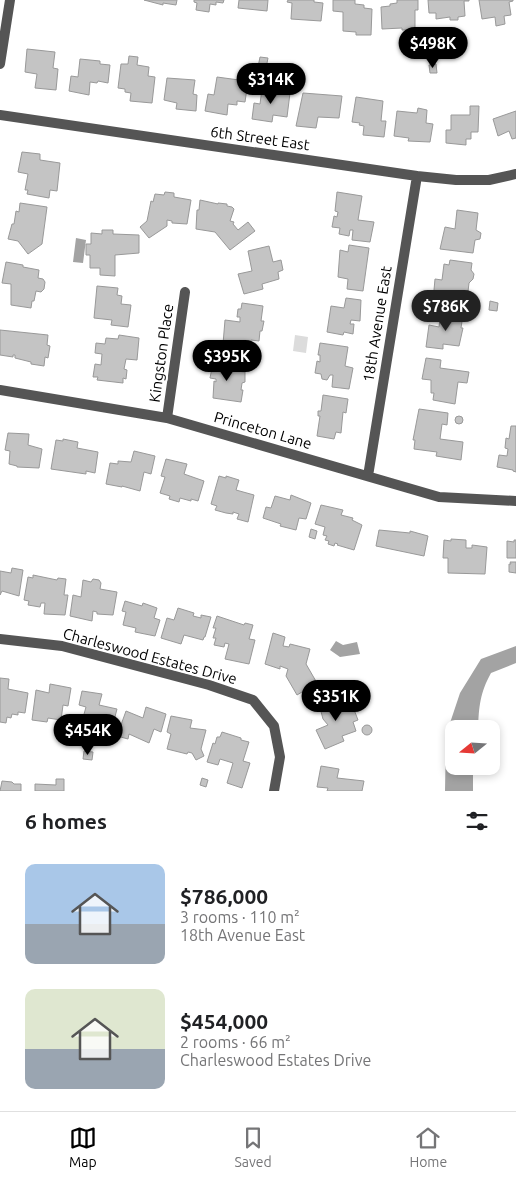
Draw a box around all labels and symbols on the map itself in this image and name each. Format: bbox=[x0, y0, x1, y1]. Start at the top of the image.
pin: $498K bbox=[398, 27, 468, 69]
pin: $314K bbox=[236, 62, 306, 105]
street label: 6th Street East bbox=[209, 123, 311, 153]
street label: 18th Avenue East bbox=[359, 265, 395, 383]
pin: $786K bbox=[411, 290, 481, 332]
street label: Kingston Place bbox=[146, 303, 176, 403]
pin: $395K bbox=[192, 340, 262, 382]
street label: Princeton Lane bbox=[212, 408, 314, 452]
street label: Charleswood Estates Drive bbox=[61, 625, 239, 687]
pin: $351K bbox=[301, 680, 371, 722]
pin: $454K bbox=[53, 714, 123, 756]
north arrow bbox=[445, 720, 500, 775]

